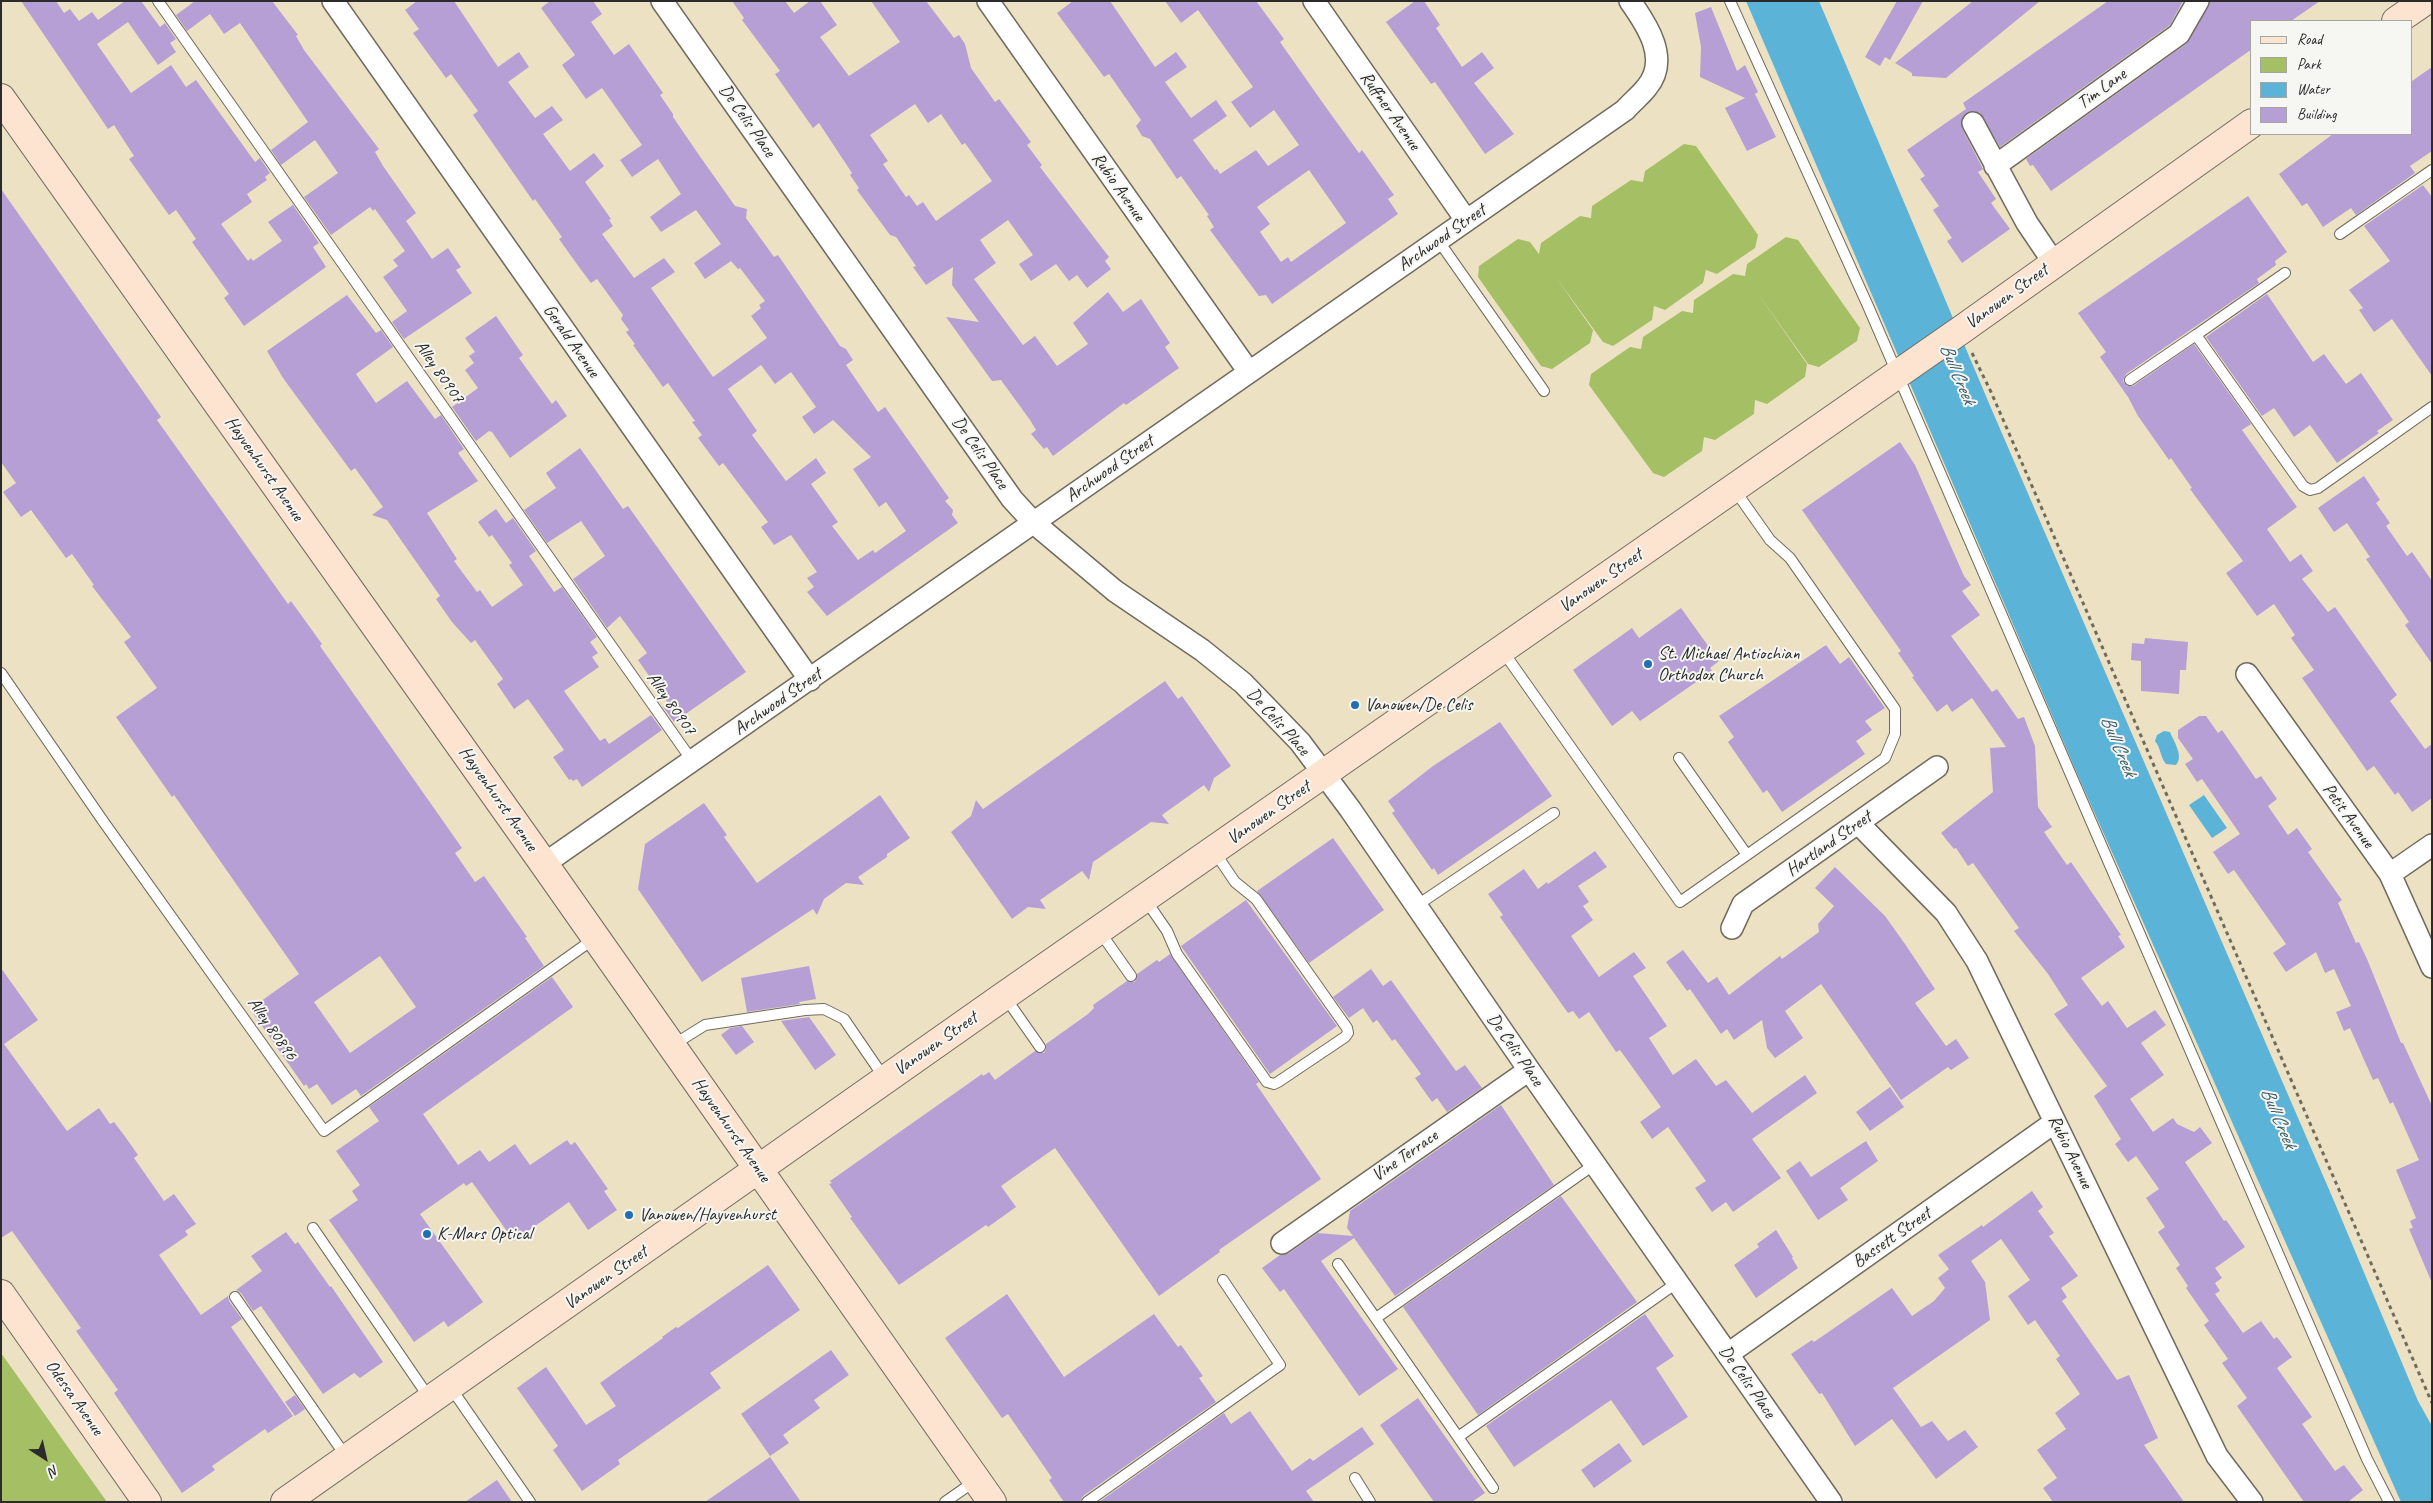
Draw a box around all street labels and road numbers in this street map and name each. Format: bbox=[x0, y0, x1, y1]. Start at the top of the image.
street label: Tim Lane bbox=[2073, 64, 2131, 114]
street label: Ruffner Avenue bbox=[1355, 68, 1425, 154]
street label: De Celis Place bbox=[714, 80, 780, 162]
street label: Rubio Avenue bbox=[1087, 148, 1149, 226]
street label: Archwood Street bbox=[1394, 200, 1490, 276]
street label: Vanowen Street bbox=[1961, 260, 2053, 334]
street label: Gerald Avenue bbox=[538, 300, 604, 382]
street label: Alley 80907 bbox=[410, 336, 468, 408]
street label: Hayvenhurst Avenue bbox=[220, 412, 308, 526]
street label: De Celis Place bbox=[947, 412, 1013, 494]
street label: Archwood Street bbox=[1062, 431, 1158, 507]
street label: Vanowen Street bbox=[1555, 544, 1647, 618]
street label: Archwood Street bbox=[730, 664, 826, 740]
street label: Alley 80907 bbox=[642, 668, 700, 740]
street label: De Celis Place bbox=[1242, 684, 1314, 760]
street label: Hayvenhurst Avenue bbox=[454, 742, 542, 856]
street label: Vanowen Street bbox=[1223, 776, 1315, 850]
street label: Petit Avenue bbox=[2317, 779, 2379, 853]
street label: Hartland Street bbox=[1782, 807, 1876, 881]
street label: Alley 80896 bbox=[243, 993, 301, 1065]
street label: Vanowen Street bbox=[890, 1007, 982, 1081]
street label: De Celis Place bbox=[1482, 1009, 1548, 1091]
street label: Hayvenhurst Avenue bbox=[687, 1073, 775, 1187]
street label: Rubio Avenue bbox=[2043, 1112, 2097, 1192]
street label: Vine Terrace bbox=[1368, 1125, 1442, 1187]
street label: Bassett Street bbox=[1849, 1203, 1935, 1273]
street label: Vanowen Street bbox=[560, 1241, 652, 1315]
street label: De Celis Place bbox=[1714, 1341, 1780, 1423]
street label: Odessa Avenue bbox=[40, 1356, 108, 1440]

